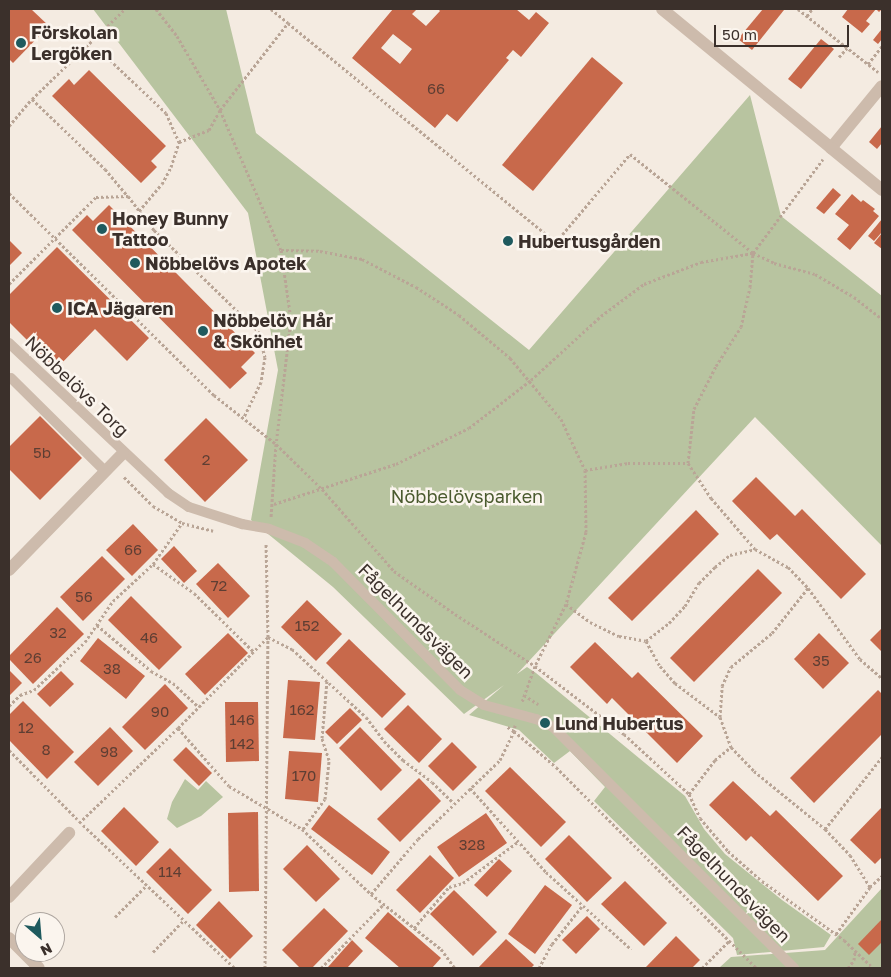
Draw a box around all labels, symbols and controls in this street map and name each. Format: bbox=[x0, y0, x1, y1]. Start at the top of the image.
scale bar bbox=[716, 15, 851, 47]
place label: Förskolan Lergöken bbox=[31, 22, 118, 64]
text: 50 m bbox=[722, 25, 757, 43]
marker: Förskolan Lergöken bbox=[15, 37, 27, 49]
house number: 66 bbox=[427, 80, 445, 98]
place label: Honey Bunny Tattoo bbox=[112, 208, 229, 250]
marker: Honey Bunny Tattoo bbox=[96, 223, 108, 235]
place label: Hubertusgården bbox=[518, 230, 660, 252]
marker: Hubertusgården bbox=[502, 235, 514, 247]
place label: Nöbbelövs Apotek bbox=[145, 252, 307, 274]
marker: Nöbbelövs Apotek bbox=[129, 257, 141, 269]
place label: ICA Jägaren bbox=[67, 297, 173, 319]
marker: ICA Jägaren bbox=[51, 302, 63, 314]
place label: Nöbbelöv Hår & Skönhet bbox=[213, 310, 333, 352]
marker: Nöbbelöv Hår & Skönhet bbox=[197, 325, 209, 337]
street label: Nöbbelövs Torg bbox=[21, 331, 133, 441]
house number: 5b bbox=[33, 444, 51, 462]
house number: 2 bbox=[202, 451, 210, 469]
park label: Nöbbelövsparken bbox=[391, 485, 543, 507]
house number: 66 bbox=[124, 541, 142, 559]
street label: Fågelhundsvägen bbox=[354, 559, 478, 683]
house number: 72 bbox=[211, 577, 227, 595]
house number: 56 bbox=[75, 588, 93, 606]
house number: 152 bbox=[295, 617, 319, 635]
house number: 32 bbox=[49, 624, 67, 642]
house number: 46 bbox=[140, 629, 158, 647]
house number: 26 bbox=[24, 649, 42, 667]
house number: 35 bbox=[812, 652, 830, 670]
house number: 38 bbox=[103, 660, 121, 678]
house number: 162 bbox=[289, 701, 315, 719]
house number: 90 bbox=[151, 703, 169, 721]
house number: 146 bbox=[229, 711, 255, 729]
place label: Lund Hubertus bbox=[555, 712, 684, 734]
marker: Lund Hubertus bbox=[539, 717, 551, 729]
house number: 12 bbox=[18, 719, 34, 737]
house number: 142 bbox=[229, 735, 255, 753]
house number: 8 bbox=[41, 741, 51, 759]
house number: 98 bbox=[100, 743, 118, 761]
house number: 170 bbox=[292, 767, 316, 785]
street label: Fågelhundsvägen bbox=[673, 821, 795, 947]
house number: 328 bbox=[459, 836, 485, 854]
house number: 114 bbox=[158, 863, 182, 881]
north arrow bbox=[15, 912, 65, 962]
text: N bbox=[38, 940, 55, 960]

